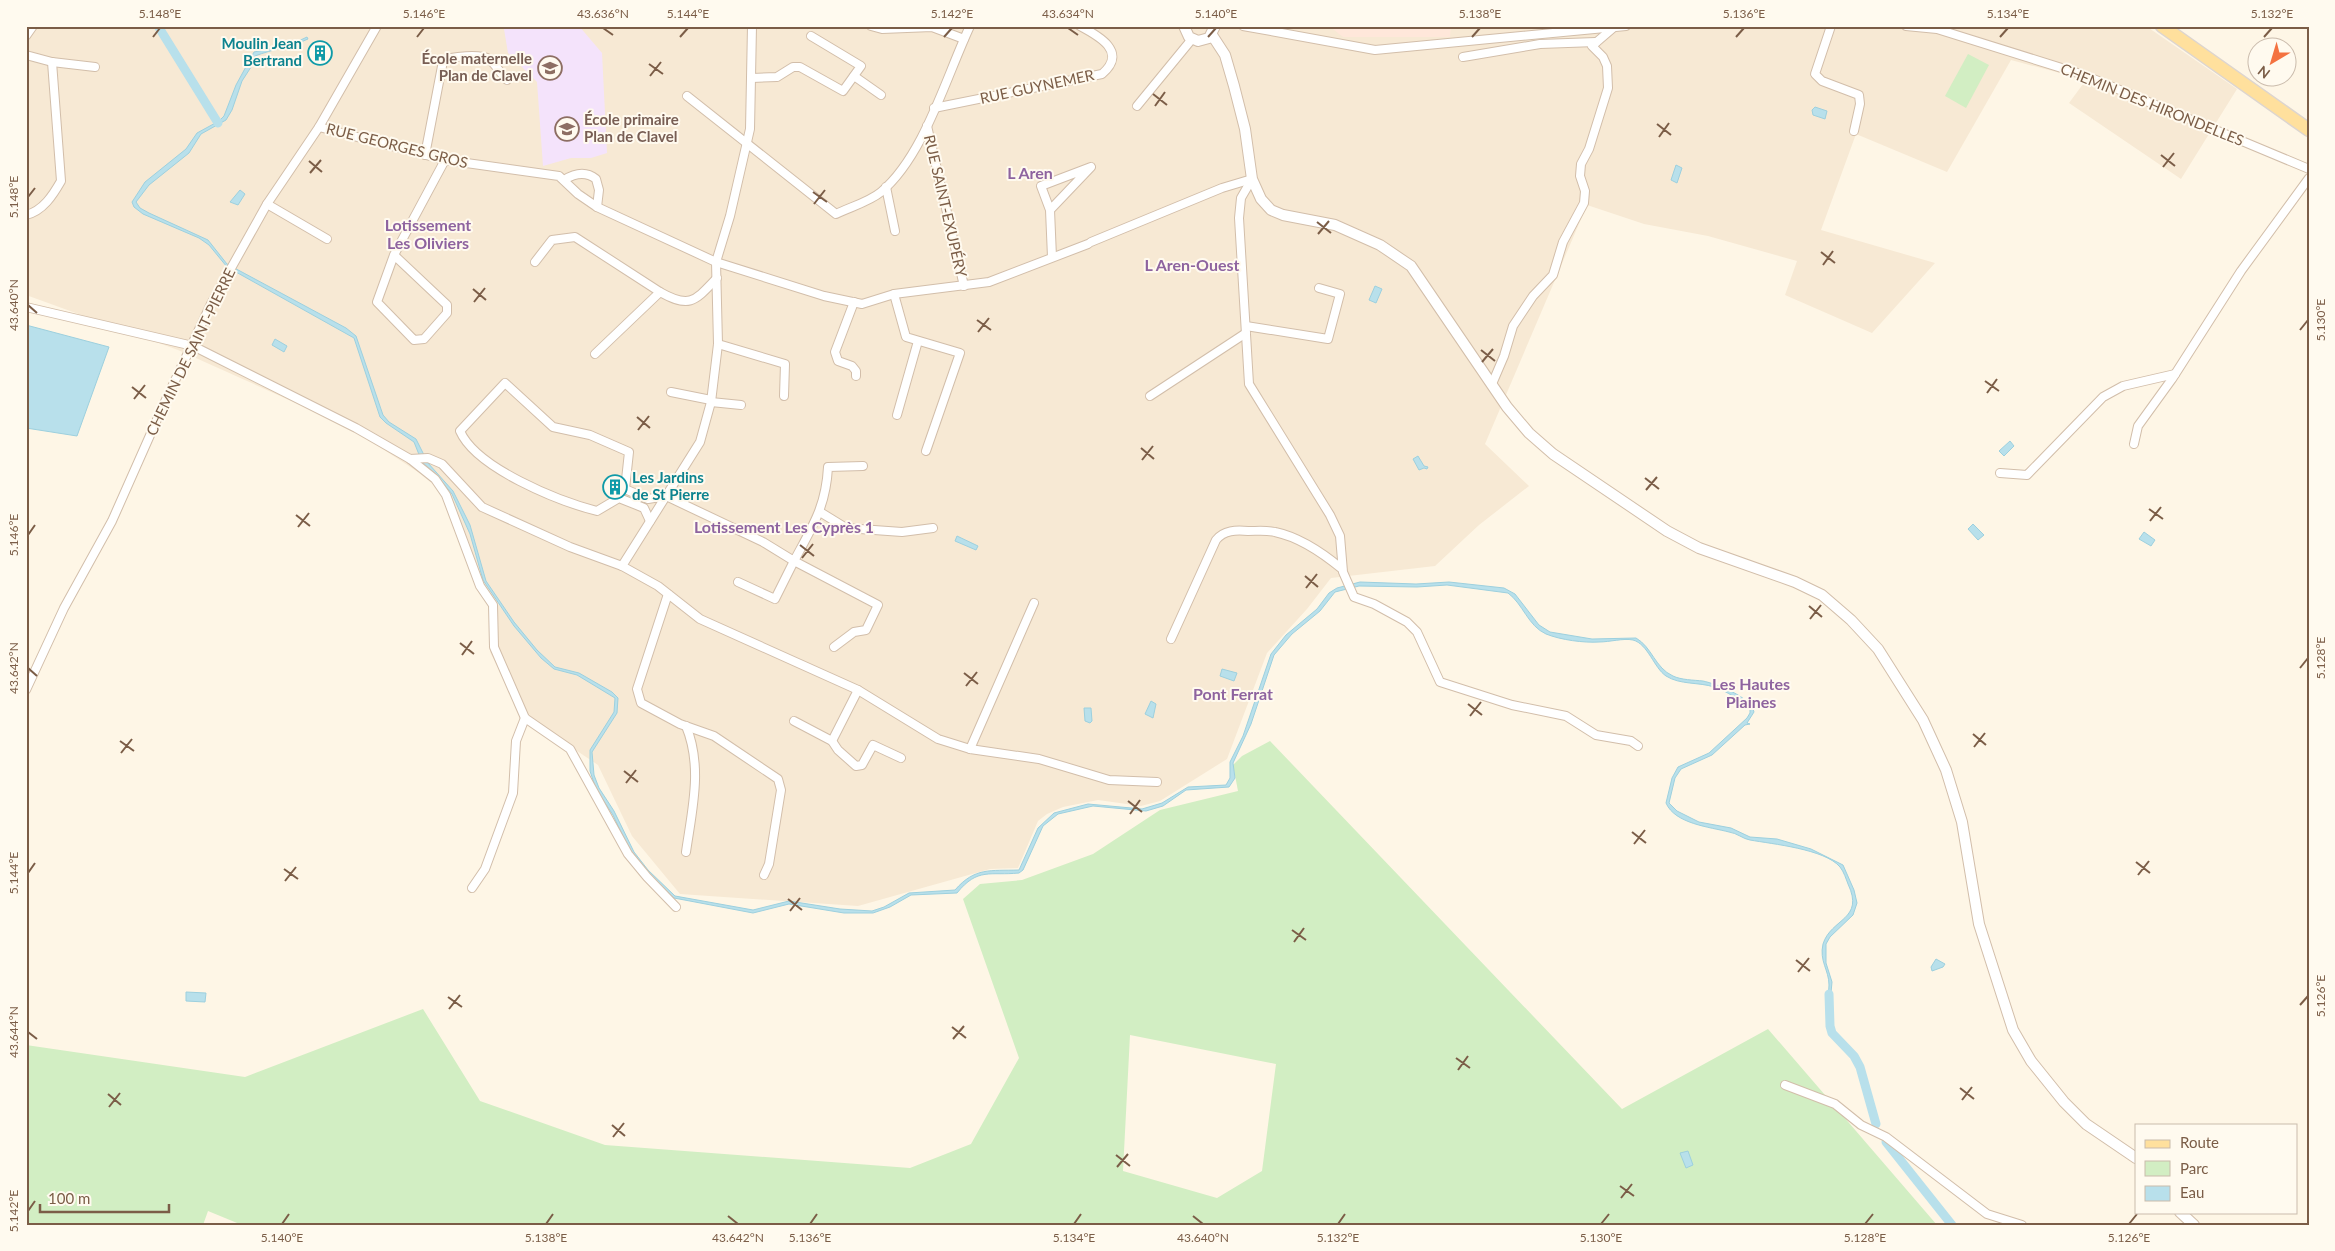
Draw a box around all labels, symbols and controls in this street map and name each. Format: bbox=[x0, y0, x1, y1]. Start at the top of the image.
text: 5.148°E bbox=[139, 6, 181, 21]
text: 5.146°E bbox=[403, 6, 445, 21]
text: 43.636°N bbox=[577, 6, 629, 21]
text: 5.144°E bbox=[667, 6, 709, 21]
text: 5.142°E bbox=[931, 6, 973, 21]
text: 43.634°N bbox=[1042, 6, 1094, 21]
text: 5.140°E bbox=[1195, 6, 1237, 21]
text: 5.138°E bbox=[1459, 6, 1501, 21]
text: 5.136°E bbox=[1723, 6, 1765, 21]
text: 5.134°E bbox=[1987, 6, 2029, 21]
text: 5.132°E bbox=[2251, 6, 2293, 21]
place label: Moulin Jean Bertrand bbox=[221, 34, 302, 69]
north arrow bbox=[2248, 38, 2298, 88]
building icon: Moulin Jean Bertrand bbox=[307, 40, 333, 66]
place label: École maternelle Plan de Clavel bbox=[421, 49, 532, 84]
school or university icon: École maternelle Plan de Clavel bbox=[537, 55, 563, 81]
street label: CHEMIN DES HIRONDELLES bbox=[2058, 59, 2247, 149]
text: N bbox=[2254, 63, 2273, 83]
street label: RUE GUYNEMER bbox=[978, 65, 1096, 107]
place label: École primaire Plan de Clavel bbox=[584, 110, 679, 145]
school or university icon: École primaire Plan de Clavel bbox=[554, 116, 580, 142]
street label: RUE GEORGES GROS bbox=[324, 119, 470, 171]
street label: RUE SAINT-EXUPÉRY bbox=[921, 133, 971, 279]
district label: L Aren bbox=[1007, 163, 1053, 182]
text: 5.148°E bbox=[6, 176, 21, 218]
district label: Lotissement Les Oliviers bbox=[385, 215, 471, 252]
district label: L Aren-Ouest bbox=[1145, 255, 1240, 274]
street label: CHEMIN DE SAINT-PIERRE bbox=[142, 265, 239, 438]
text: 43.640°N bbox=[6, 279, 21, 331]
text: 5.130°E bbox=[2313, 299, 2328, 341]
place label: Les Jardins de St Pierre bbox=[632, 468, 709, 503]
building icon: Les Jardins de St Pierre bbox=[602, 474, 628, 500]
text: 5.146°E bbox=[6, 514, 21, 556]
district label: Lotissement Les Cyprès 1 bbox=[694, 517, 874, 536]
text: 5.128°E bbox=[2313, 637, 2328, 679]
text: 43.642°N bbox=[6, 642, 21, 694]
district label: Les Hautes Plaines bbox=[1712, 674, 1790, 711]
district label: Pont Ferrat bbox=[1193, 684, 1273, 703]
text: 5.144°E bbox=[6, 852, 21, 894]
text: 5.126°E bbox=[2313, 975, 2328, 1017]
text: 43.644°N bbox=[6, 1006, 21, 1058]
legend bbox=[2135, 1124, 2298, 1214]
text: Route bbox=[2180, 1133, 2219, 1151]
text: Parc bbox=[2180, 1159, 2209, 1177]
scale bar bbox=[40, 1181, 169, 1213]
text: Eau bbox=[2180, 1183, 2204, 1201]
text: 100 m bbox=[48, 1189, 90, 1207]
text: 5.142°E bbox=[6, 1190, 21, 1232]
text: 5.140°E bbox=[261, 1230, 303, 1245]
text: 5.138°E bbox=[525, 1230, 567, 1245]
text: 43.642°N bbox=[712, 1230, 764, 1245]
text: 5.136°E bbox=[789, 1230, 831, 1245]
text: 5.134°E bbox=[1053, 1230, 1095, 1245]
text: 43.640°N bbox=[1177, 1230, 1229, 1245]
text: 5.132°E bbox=[1317, 1230, 1359, 1245]
text: 5.130°E bbox=[1580, 1230, 1622, 1245]
text: 5.128°E bbox=[1844, 1230, 1886, 1245]
text: 5.126°E bbox=[2108, 1230, 2150, 1245]

